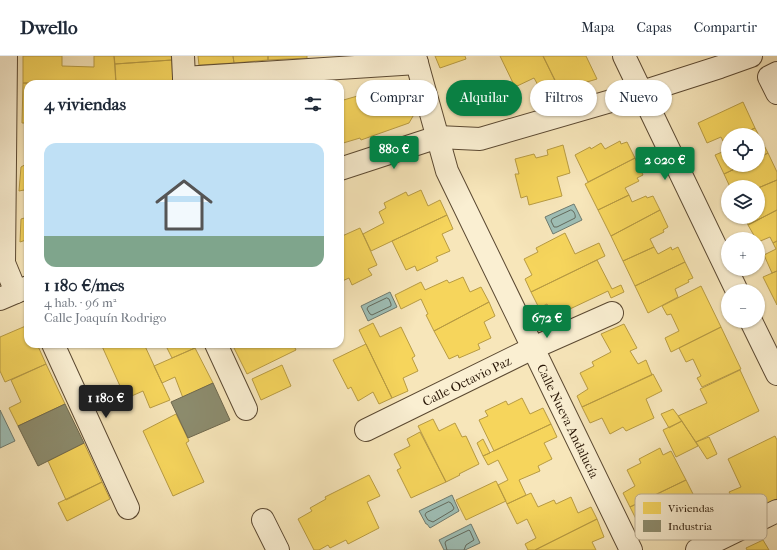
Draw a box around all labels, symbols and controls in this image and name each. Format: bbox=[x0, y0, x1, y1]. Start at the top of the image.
text: Dwello bbox=[20, 17, 78, 39]
text: Mapa bbox=[581, 19, 615, 36]
text: Capas bbox=[637, 19, 672, 36]
text: Compartir bbox=[694, 19, 757, 36]
chip: Comprar bbox=[356, 80, 438, 116]
chip: Alquilar bbox=[446, 80, 522, 116]
chip: Filtros bbox=[530, 80, 597, 116]
chip: Nuevo bbox=[605, 80, 672, 116]
icon: filters bbox=[302, 93, 324, 115]
text: 4 viviendas bbox=[44, 94, 126, 114]
map controls bbox=[721, 128, 765, 328]
button: locate bbox=[721, 128, 765, 172]
pin: 880 € bbox=[366, 136, 422, 170]
text: 880 € bbox=[379, 141, 409, 156]
pin: 2 020 € bbox=[628, 147, 702, 181]
text: 2 020 € bbox=[644, 152, 686, 167]
icon: home bbox=[148, 169, 220, 241]
button: layers bbox=[721, 180, 765, 224]
button: + bbox=[721, 232, 765, 276]
text: 1 180 €/mes bbox=[44, 275, 124, 295]
button: − bbox=[721, 284, 765, 328]
text: 4 hab. · 96 m² bbox=[44, 295, 116, 310]
pin: 672 € bbox=[519, 305, 575, 339]
text: Calle Joaquín Rodrigo bbox=[44, 310, 166, 325]
text: 672 € bbox=[532, 310, 562, 325]
street label: Calle Octavio Paz bbox=[420, 352, 513, 409]
street label: Calle Nueva Andalucía bbox=[534, 361, 603, 481]
pin: 1 180 € bbox=[69, 385, 143, 419]
text: 1 180 € bbox=[88, 390, 124, 405]
legend bbox=[635, 494, 767, 540]
text: Viviendas bbox=[667, 502, 714, 515]
text: Industria bbox=[668, 520, 713, 533]

